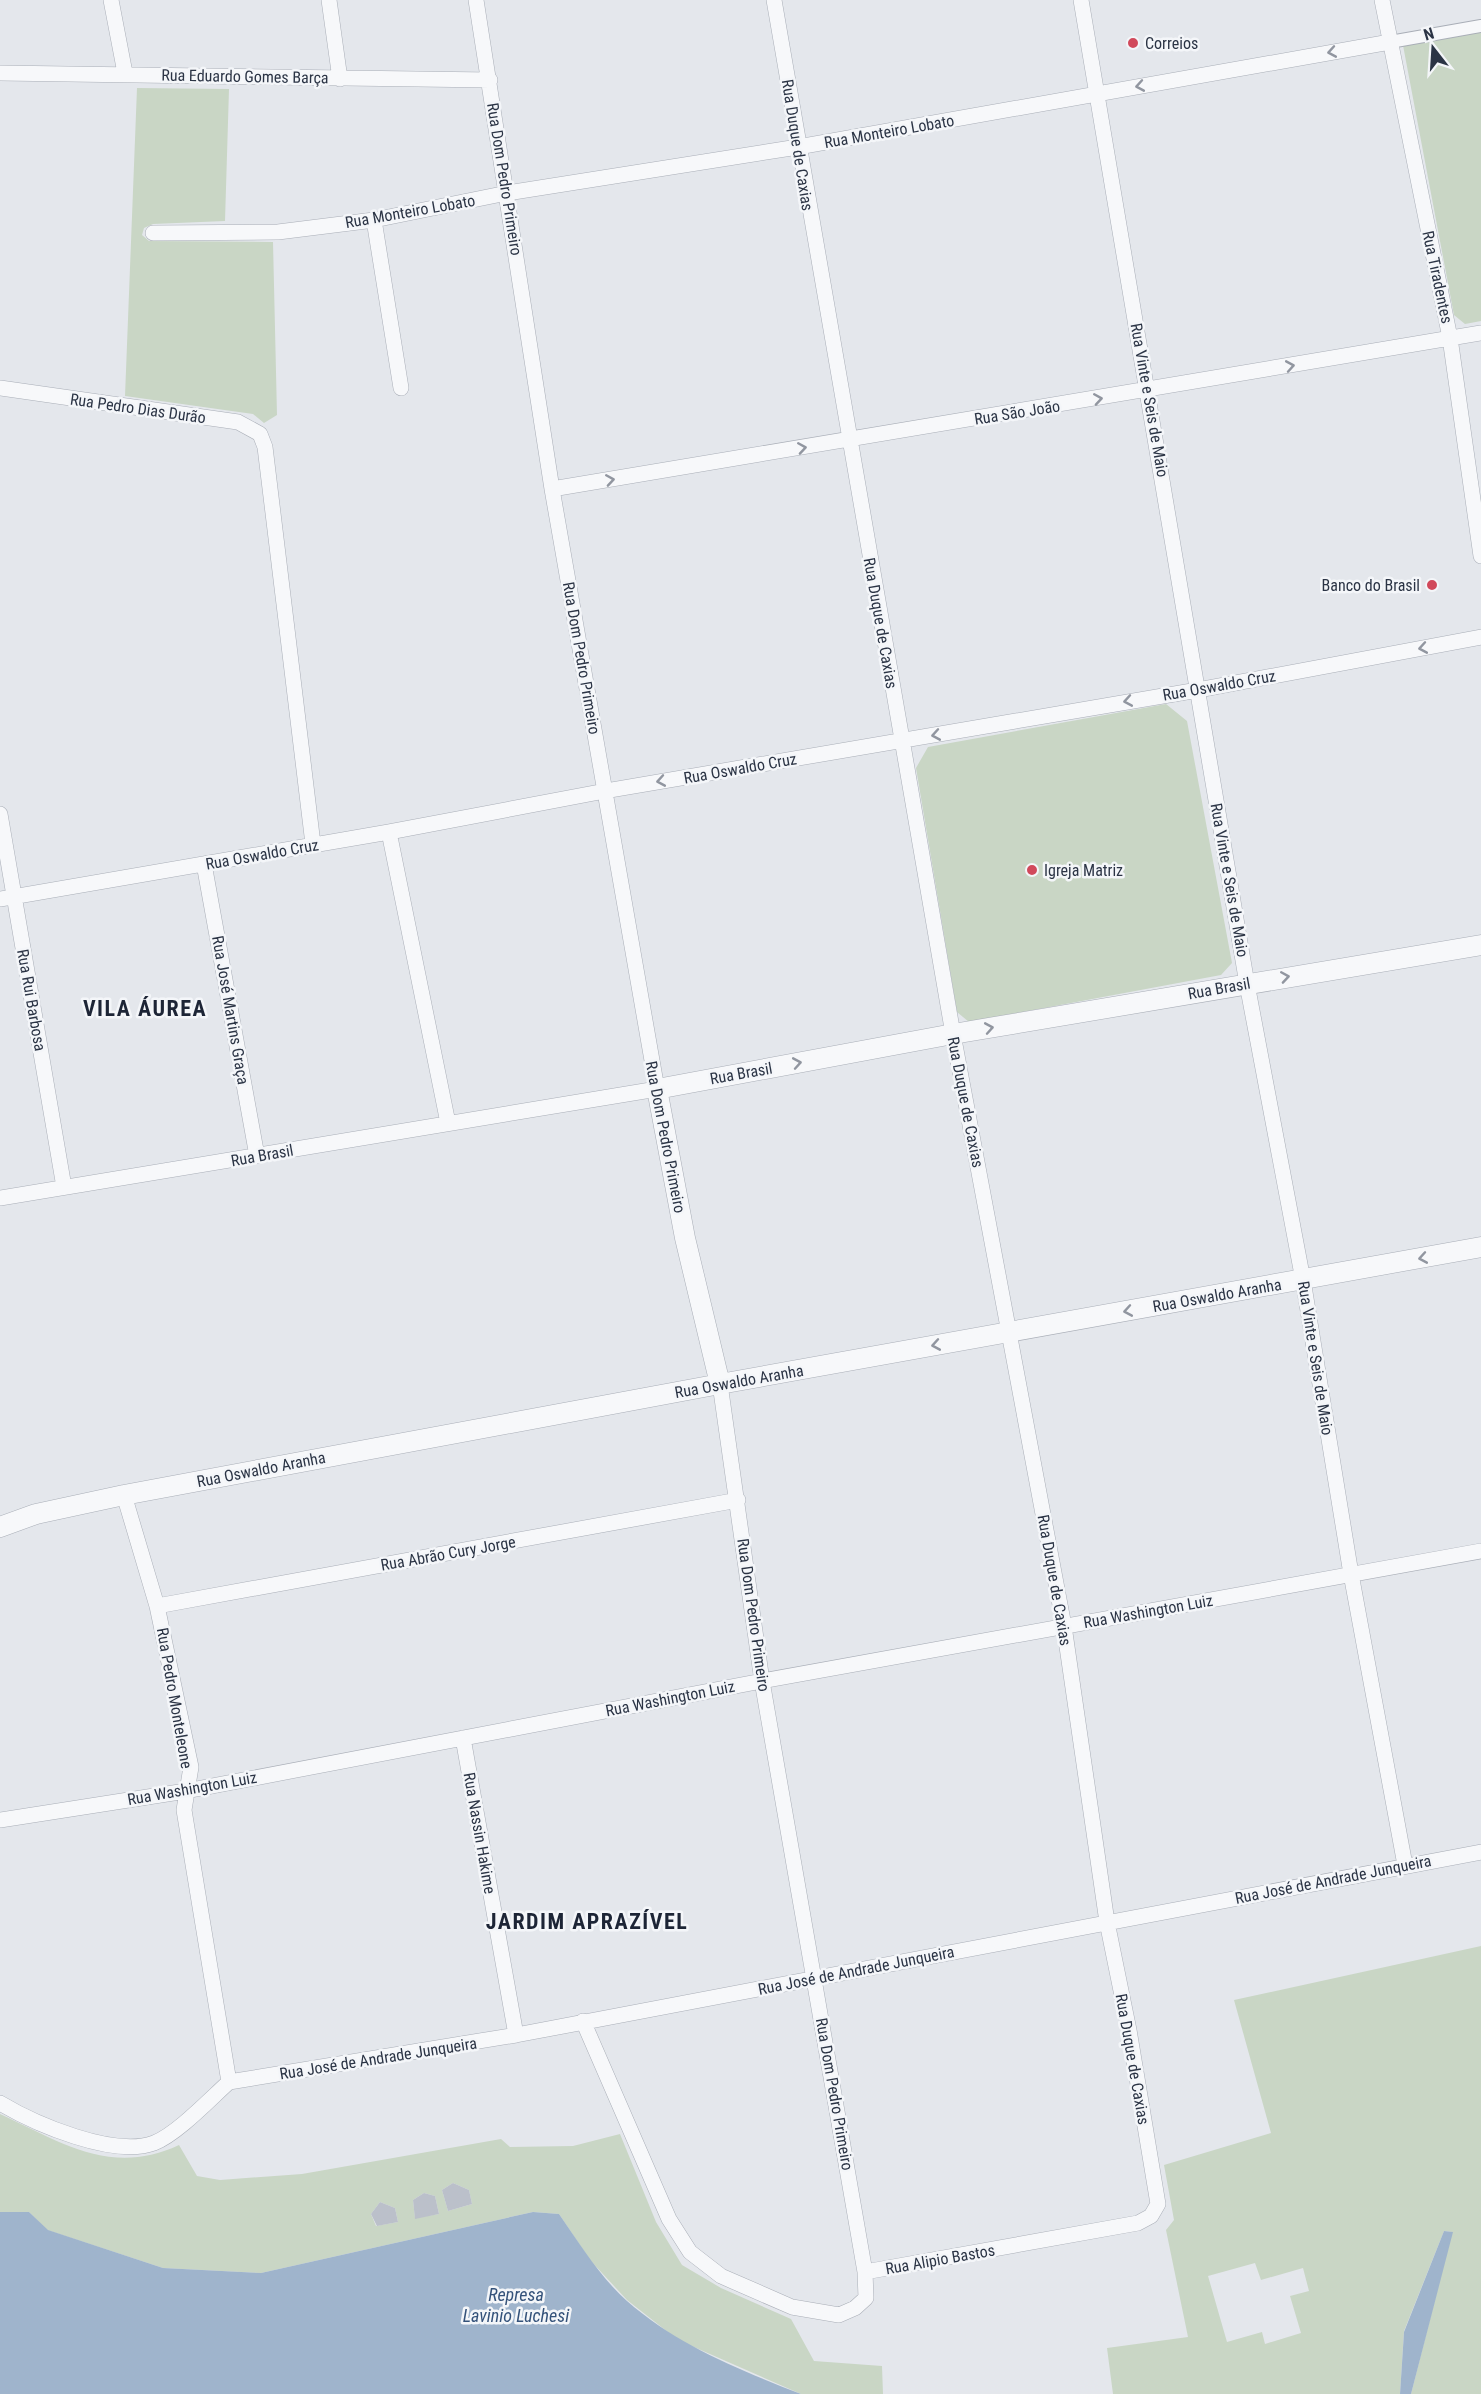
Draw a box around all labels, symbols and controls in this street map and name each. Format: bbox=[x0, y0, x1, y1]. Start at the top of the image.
north arrow bbox=[1403, 18, 1463, 78]
text: N bbox=[1421, 24, 1436, 45]
place label: Correios bbox=[1145, 34, 1198, 53]
marker: Correios bbox=[1126, 36, 1140, 50]
one-way arrow bbox=[1327, 45, 1337, 58]
street label: Rua Eduardo Gomes Barça bbox=[161, 66, 329, 87]
street label: Rua Duque de Caxias bbox=[778, 78, 817, 212]
one-way arrow bbox=[1136, 80, 1145, 92]
street label: Rua Dom Pedro Primeiro bbox=[483, 101, 526, 257]
street label: Rua Monteiro Lobato bbox=[823, 111, 956, 152]
street label: Rua Monteiro Lobato bbox=[344, 191, 477, 232]
street label: Rua Tiradentes bbox=[1418, 229, 1457, 325]
street label: Rua Vinte e Seis de Maio bbox=[1127, 322, 1172, 479]
one-way arrow bbox=[1285, 360, 1295, 373]
street label: Rua Pedro Dias Durão bbox=[69, 390, 207, 427]
one-way arrow bbox=[1093, 393, 1103, 405]
street label: Rua São João bbox=[973, 396, 1061, 429]
one-way arrow bbox=[797, 442, 807, 454]
one-way arrow bbox=[605, 474, 614, 486]
street label: Rua Duque de Caxias bbox=[860, 556, 901, 690]
place label: Banco do Brasil bbox=[1322, 576, 1420, 595]
marker: Banco do Brasil bbox=[1425, 578, 1439, 592]
street label: Rua Dom Pedro Primeiro bbox=[559, 580, 604, 736]
one-way arrow bbox=[1419, 641, 1429, 654]
street label: Rua Oswaldo Cruz bbox=[1161, 666, 1277, 705]
one-way arrow bbox=[1124, 695, 1133, 707]
one-way arrow bbox=[931, 728, 941, 740]
street label: Rua Oswaldo Cruz bbox=[682, 749, 798, 788]
one-way arrow bbox=[656, 774, 666, 787]
street label: Rua Vinte e Seis de Maio bbox=[1207, 802, 1252, 959]
street label: Rua Oswaldo Cruz bbox=[204, 835, 320, 874]
place label: Igreja Matriz bbox=[1044, 861, 1123, 880]
marker: Igreja Matriz bbox=[1025, 863, 1039, 877]
street label: Rua José Martins Graça bbox=[208, 934, 253, 1086]
street label: Rua Rui Barbosa bbox=[13, 948, 50, 1053]
one-way arrow bbox=[1280, 972, 1289, 984]
street label: Rua Brasil bbox=[1186, 974, 1252, 1003]
district label: VILA ÁUREA bbox=[83, 996, 207, 1021]
one-way arrow bbox=[984, 1022, 994, 1035]
street label: Rua Duque de Caxias bbox=[944, 1035, 988, 1169]
one-way arrow bbox=[792, 1057, 802, 1070]
street label: Rua Dom Pedro Primeiro bbox=[641, 1059, 690, 1215]
street label: Rua Brasil bbox=[708, 1059, 774, 1088]
street label: Rua Brasil bbox=[229, 1141, 295, 1170]
one-way arrow bbox=[1419, 1251, 1429, 1264]
street label: Rua Oswaldo Aranha bbox=[1151, 1275, 1283, 1316]
street label: Rua Vinte e Seis de Maio bbox=[1294, 1280, 1337, 1437]
one-way arrow bbox=[1123, 1304, 1133, 1317]
one-way arrow bbox=[932, 1338, 942, 1351]
street label: Rua Oswaldo Aranha bbox=[673, 1361, 805, 1402]
street label: Rua Oswaldo Aranha bbox=[195, 1448, 327, 1491]
street label: Rua Duque de Caxias bbox=[1034, 1513, 1075, 1647]
street label: Rua Abrão Cury Jorge bbox=[379, 1532, 517, 1575]
street label: Rua Dom Pedro Primeiro bbox=[733, 1537, 774, 1693]
street label: Rua Washington Luiz bbox=[1082, 1591, 1214, 1632]
street label: Rua Pedro Monteleone bbox=[153, 1626, 196, 1770]
street label: Rua Washington Luiz bbox=[604, 1677, 736, 1720]
street label: Rua Washington Luiz bbox=[126, 1768, 258, 1809]
street label: Rua Nassin Hakime bbox=[459, 1771, 500, 1895]
street label: Rua José de Andrade Junqueira bbox=[1233, 1851, 1433, 1908]
district label: JARDIM APRAZÍVEL bbox=[486, 1909, 688, 1934]
street label: Rua José de Andrade Junqueira bbox=[756, 1942, 956, 1999]
street label: Rua Duque de Caxias bbox=[1112, 1992, 1153, 2126]
street label: Rua Dom Pedro Primeiro bbox=[812, 2016, 857, 2172]
street label: Rua José de Andrade Junqueira bbox=[278, 2034, 478, 2083]
street label: Rua Alipio Bastos bbox=[884, 2240, 996, 2278]
water label: Represa Lavinio Luchesi bbox=[463, 2284, 570, 2326]

